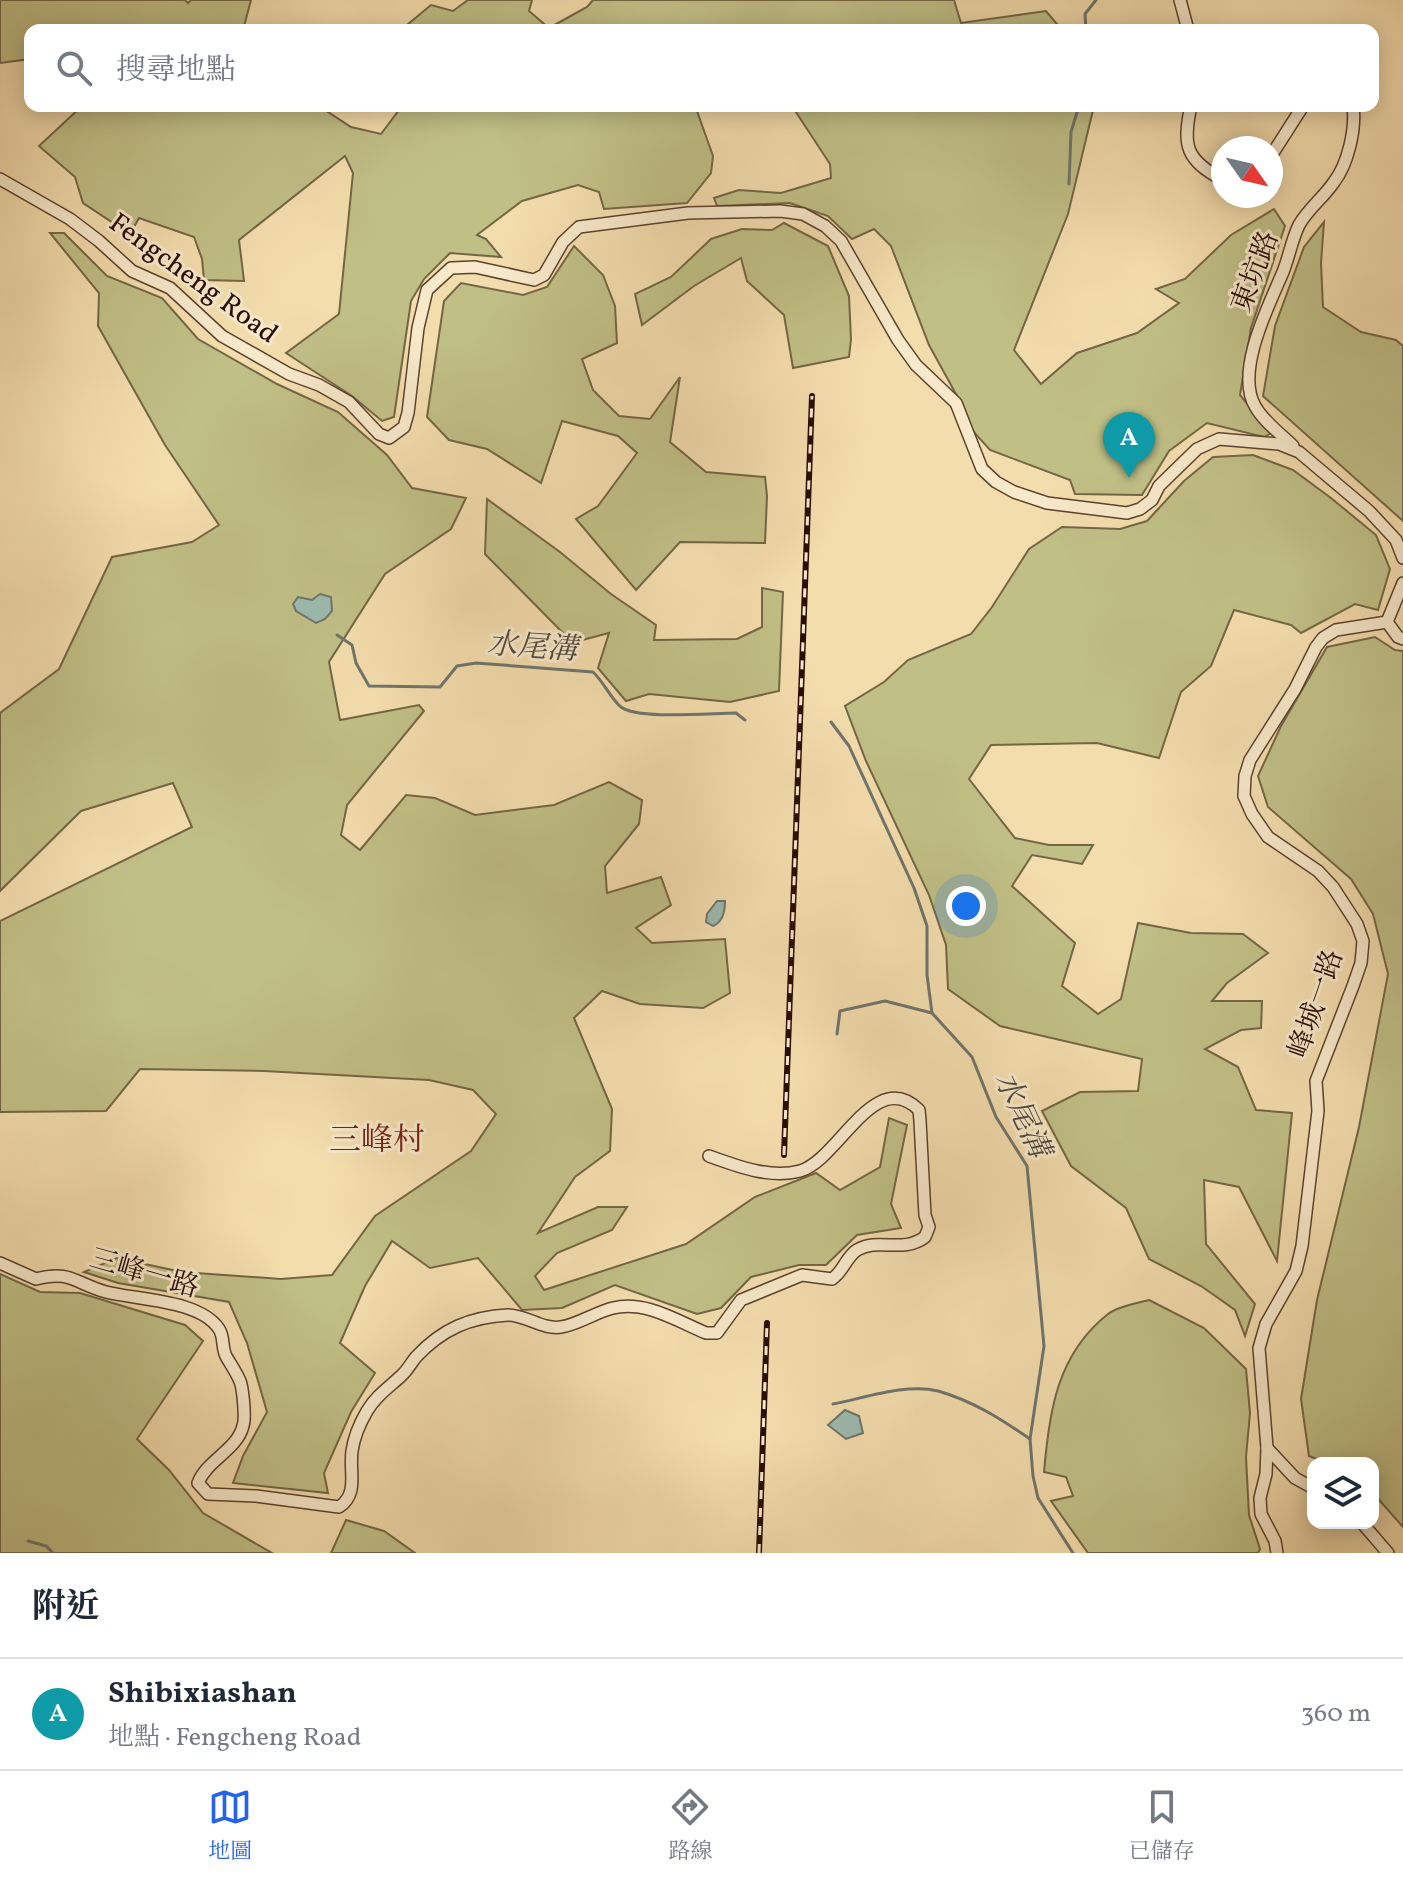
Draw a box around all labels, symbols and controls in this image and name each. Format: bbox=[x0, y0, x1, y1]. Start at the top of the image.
search box bbox=[24, 24, 1379, 112]
icon: search bbox=[52, 46, 96, 90]
text: 搜尋地點 bbox=[116, 50, 236, 92]
north arrow bbox=[1211, 136, 1283, 208]
street label: Fengcheng Road bbox=[101, 204, 285, 354]
street label: 東坑路 bbox=[1223, 226, 1289, 318]
pin: A bbox=[1103, 412, 1155, 478]
water label: 水尾溝 bbox=[486, 624, 582, 672]
your location bbox=[946, 886, 986, 926]
street label: 峰城一路 bbox=[1280, 945, 1354, 1063]
water label: 水尾溝 bbox=[983, 1065, 1061, 1168]
district label: 三峰村 bbox=[329, 1120, 425, 1164]
street label: 三峰一路 bbox=[85, 1240, 203, 1308]
map controls bbox=[1307, 1457, 1379, 1529]
button: layers bbox=[1307, 1457, 1379, 1529]
text: 附近 bbox=[32, 1585, 100, 1632]
text: Shibixiashan bbox=[108, 1673, 297, 1715]
text: A bbox=[49, 1696, 67, 1732]
text: 360 m bbox=[1301, 1696, 1371, 1732]
text: 地點 · Fengcheng Road bbox=[108, 1720, 361, 1756]
tab: 地圖 bbox=[208, 1785, 252, 1868]
tab: 路線 bbox=[668, 1785, 713, 1868]
tab: 已儲存 bbox=[1129, 1785, 1195, 1868]

